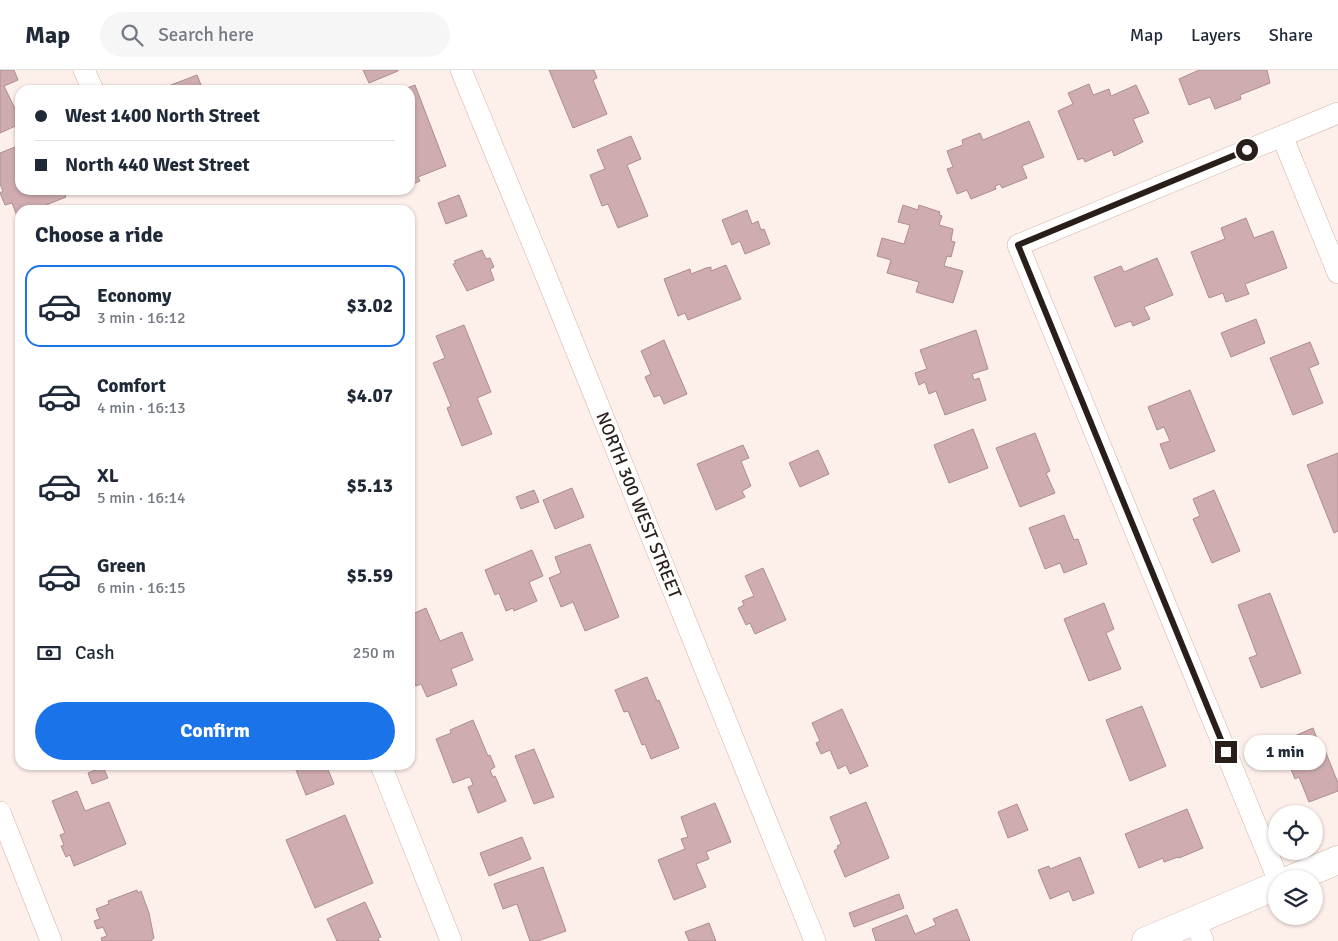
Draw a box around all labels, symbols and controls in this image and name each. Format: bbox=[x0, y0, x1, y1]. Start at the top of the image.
search box bbox=[100, 12, 450, 57]
text: Map bbox=[25, 20, 70, 50]
icon: search bbox=[118, 21, 146, 49]
text: Search here bbox=[158, 23, 254, 47]
text: Map bbox=[1130, 24, 1163, 46]
text: Layers bbox=[1191, 24, 1241, 46]
text: Share bbox=[1269, 24, 1313, 46]
text: West 1400 North Street bbox=[65, 104, 260, 128]
route start bbox=[1236, 139, 1258, 161]
text: North 440 West Street bbox=[65, 153, 250, 177]
text: Choose a ride bbox=[35, 221, 163, 248]
icon: car bbox=[37, 284, 82, 329]
text: Economy bbox=[97, 284, 171, 308]
text: $3.02 bbox=[347, 294, 393, 318]
text: 3 min · 16:12 bbox=[97, 308, 186, 328]
icon: car bbox=[37, 374, 82, 419]
text: Comfort bbox=[97, 374, 166, 398]
text: $4.07 bbox=[347, 384, 393, 408]
text: 4 min · 16:13 bbox=[97, 398, 186, 418]
street label: NORTH 300 WEST STREET bbox=[591, 409, 686, 602]
icon: car bbox=[37, 464, 82, 509]
text: XL bbox=[97, 464, 119, 488]
text: $5.13 bbox=[347, 474, 393, 498]
text: 5 min · 16:14 bbox=[97, 488, 186, 508]
icon: car bbox=[37, 554, 82, 599]
text: Green bbox=[97, 554, 146, 578]
text: $5.59 bbox=[347, 564, 393, 588]
text: 6 min · 16:15 bbox=[97, 578, 186, 598]
icon: cash bbox=[35, 639, 63, 667]
text: Cash bbox=[75, 641, 115, 665]
text: 250 m bbox=[353, 643, 395, 663]
button: Confirm bbox=[35, 702, 395, 760]
callout: 1 min bbox=[1244, 734, 1326, 770]
route end bbox=[1215, 741, 1237, 763]
text: 1 min bbox=[1266, 742, 1304, 762]
map controls bbox=[1268, 805, 1323, 925]
button: locate bbox=[1268, 805, 1323, 860]
button: layers bbox=[1268, 870, 1323, 925]

